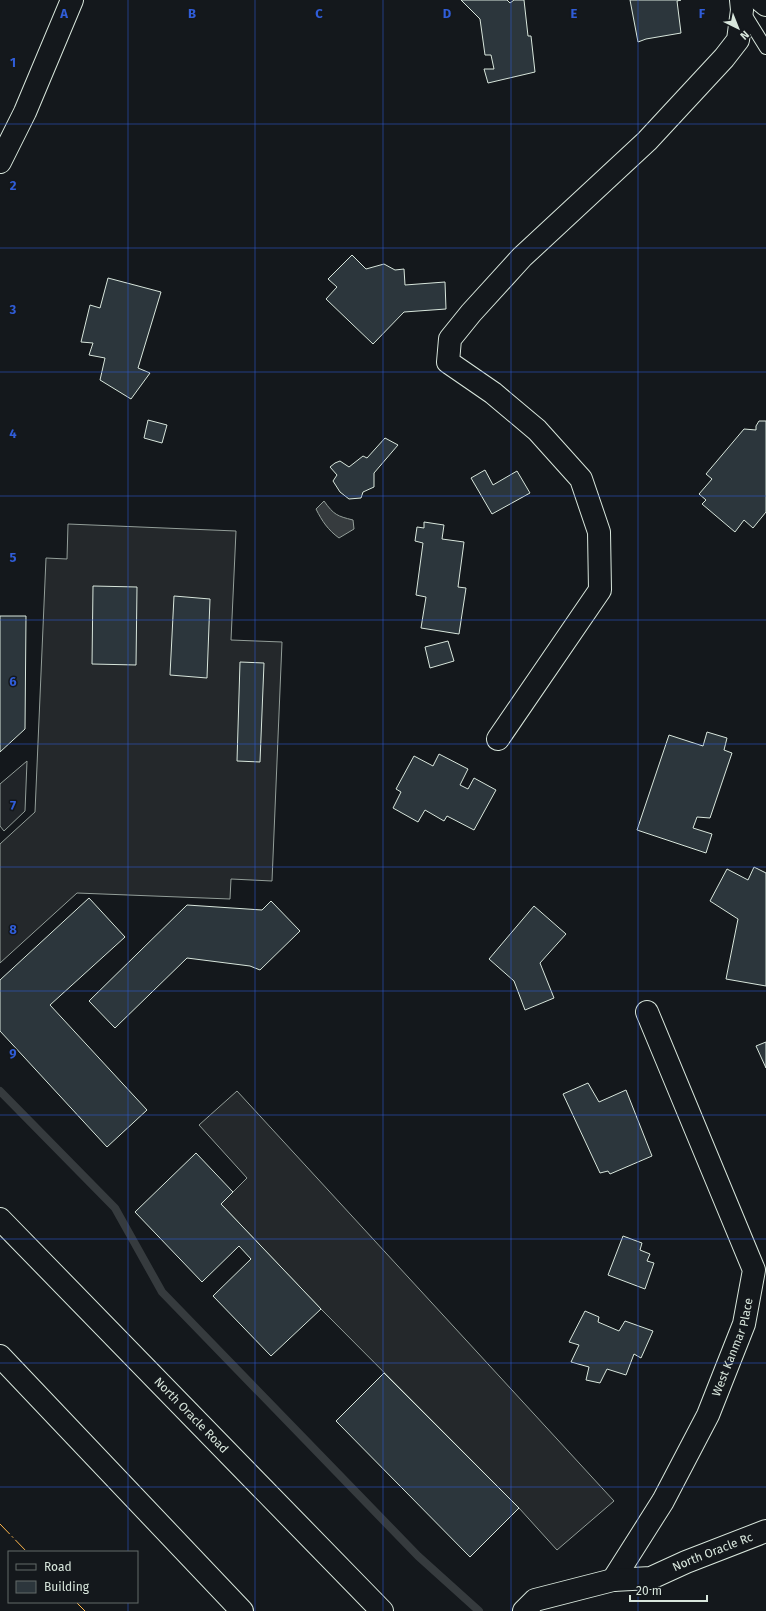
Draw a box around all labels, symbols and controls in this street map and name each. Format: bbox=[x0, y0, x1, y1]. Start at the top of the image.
text: A bbox=[59, 6, 68, 21]
text: B bbox=[188, 6, 196, 21]
text: C bbox=[315, 6, 323, 21]
text: D bbox=[443, 6, 452, 21]
text: E bbox=[571, 6, 578, 21]
text: F bbox=[699, 6, 706, 21]
north arrow bbox=[718, 8, 758, 48]
text: N bbox=[737, 28, 752, 42]
text: 1 bbox=[10, 55, 16, 70]
text: 2 bbox=[10, 178, 17, 193]
text: 3 bbox=[9, 302, 17, 317]
text: 4 bbox=[9, 426, 17, 441]
text: 5 bbox=[10, 550, 17, 565]
text: 6 bbox=[9, 674, 17, 689]
text: 7 bbox=[10, 798, 16, 813]
text: 8 bbox=[9, 922, 17, 937]
text: 9 bbox=[9, 1046, 17, 1061]
street label: West Kanmar Place bbox=[709, 1297, 756, 1398]
street label: North Oracle Road bbox=[151, 1374, 231, 1456]
street label: North Oracle Rc bbox=[670, 1530, 755, 1574]
legend bbox=[8, 1551, 138, 1603]
text: Road bbox=[44, 1560, 72, 1574]
scale bar bbox=[630, 1577, 707, 1603]
text: Building bbox=[44, 1580, 90, 1594]
text: 20 m bbox=[636, 1584, 662, 1598]

